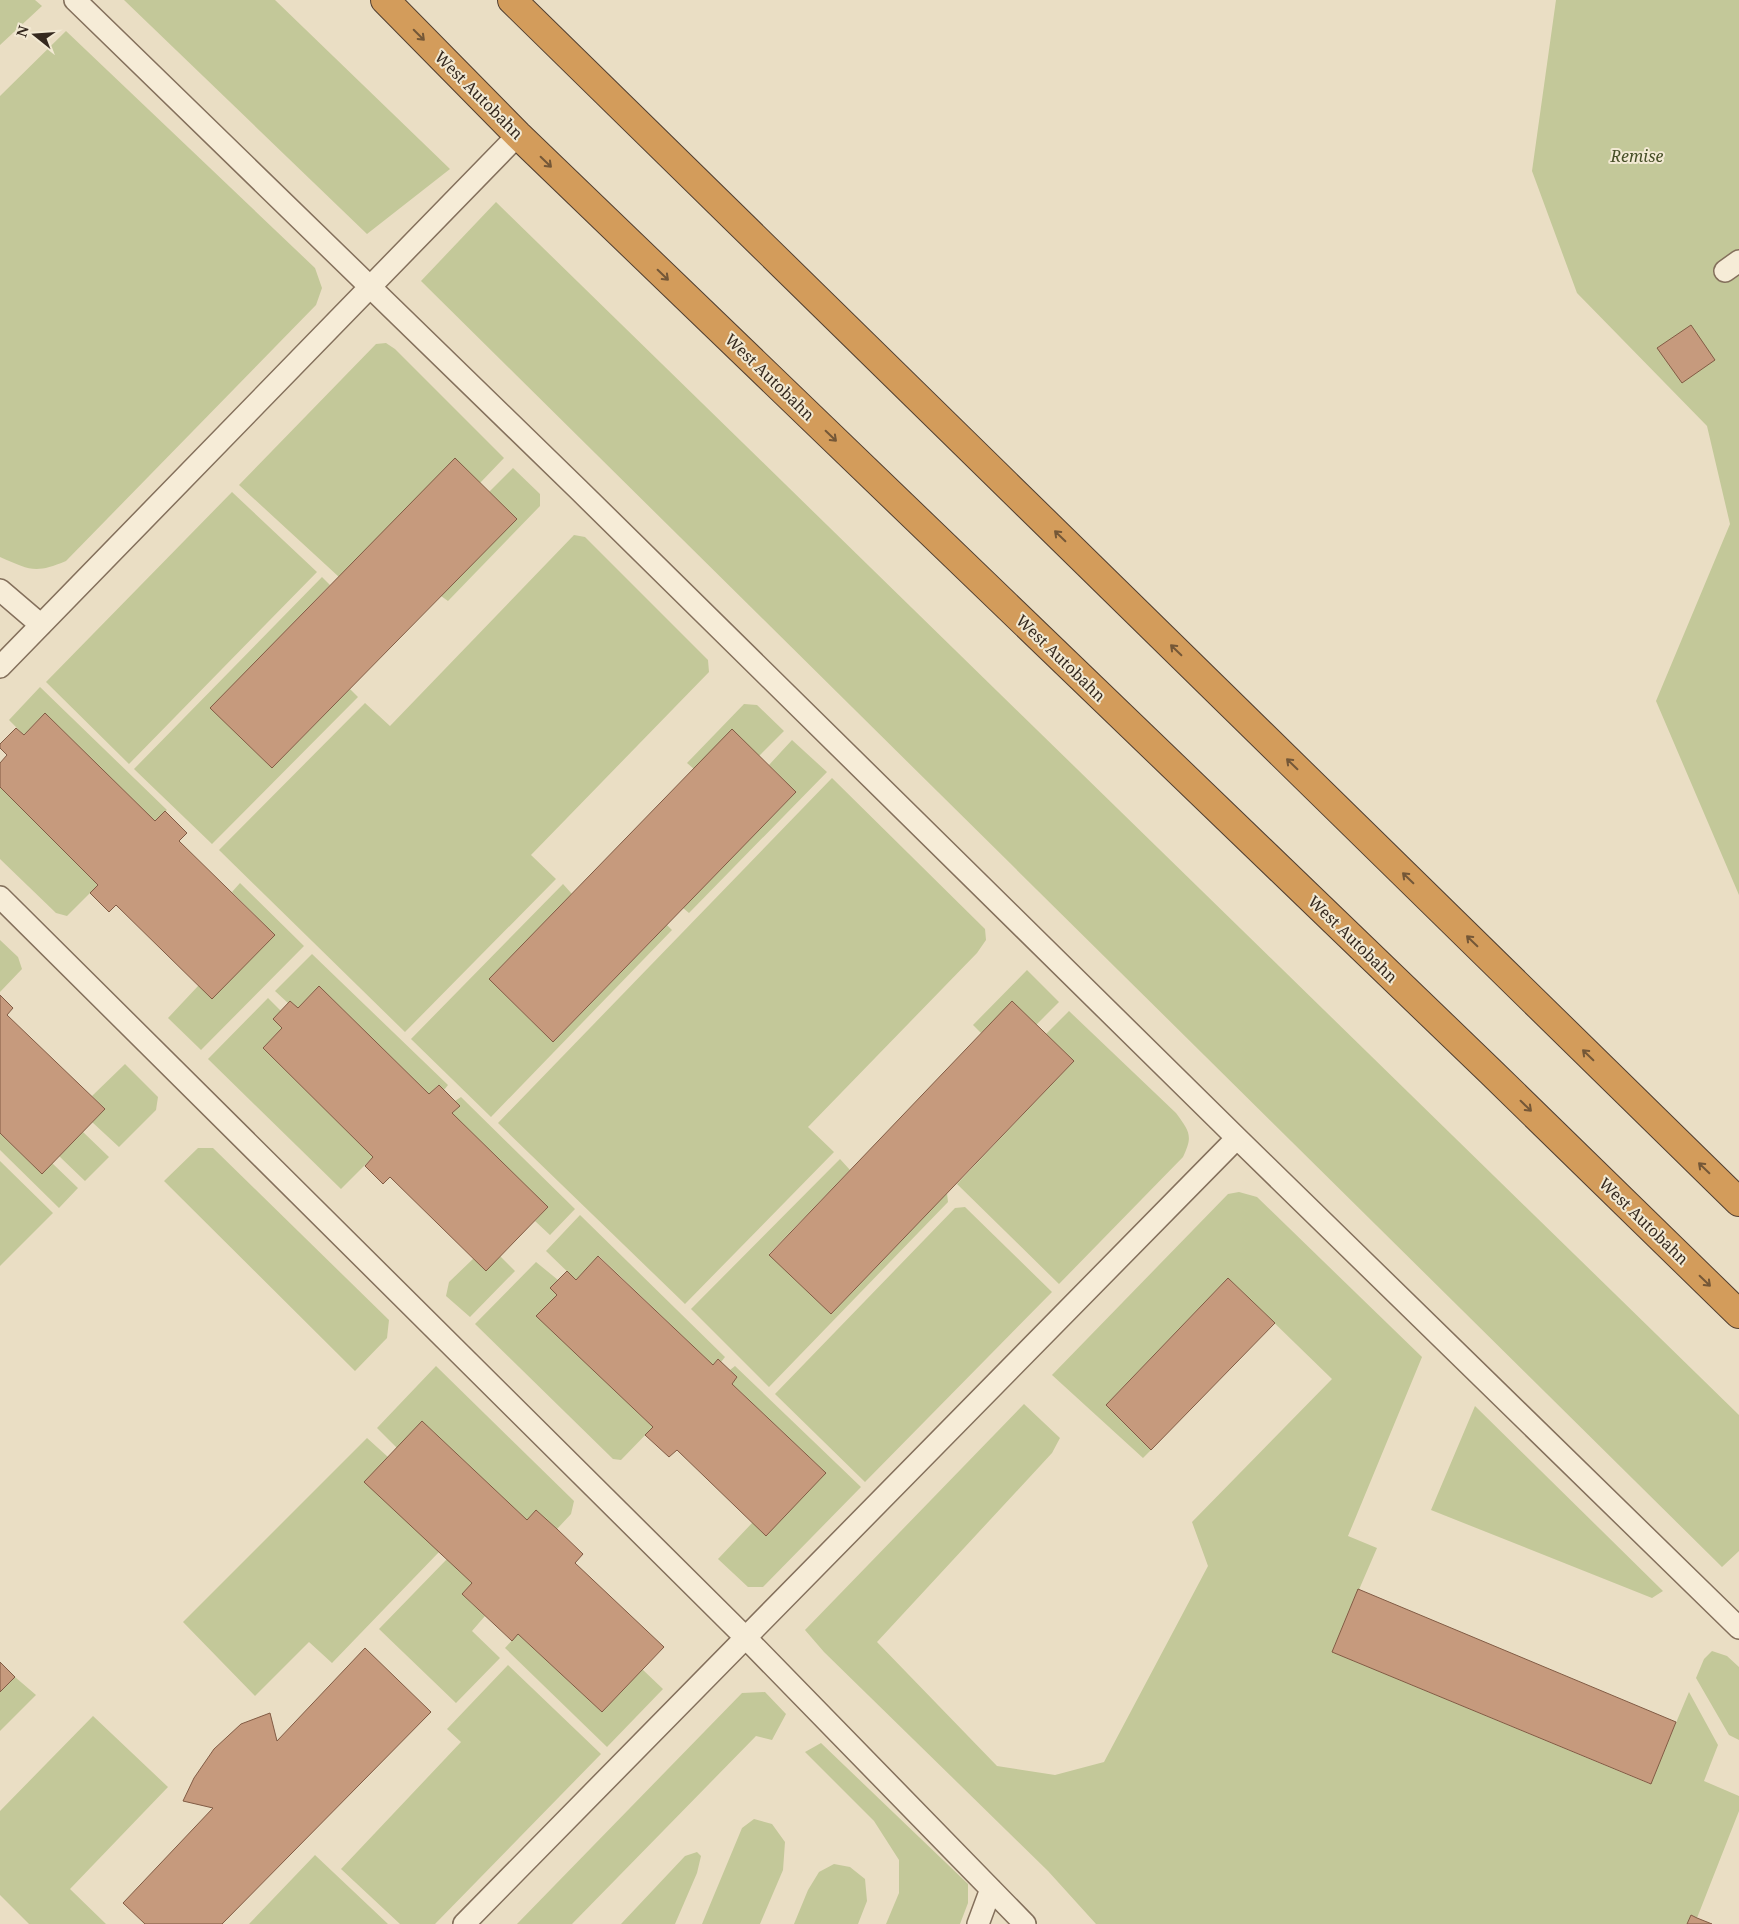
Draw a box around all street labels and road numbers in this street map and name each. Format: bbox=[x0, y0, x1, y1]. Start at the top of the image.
street label: West Autobahn bbox=[430, 46, 528, 144]
street label: West Autobahn bbox=[720, 329, 820, 425]
street label: West Autobahn bbox=[1011, 610, 1111, 706]
street label: West Autobahn bbox=[1303, 891, 1403, 987]
street label: West Autobahn bbox=[1594, 1173, 1694, 1269]

